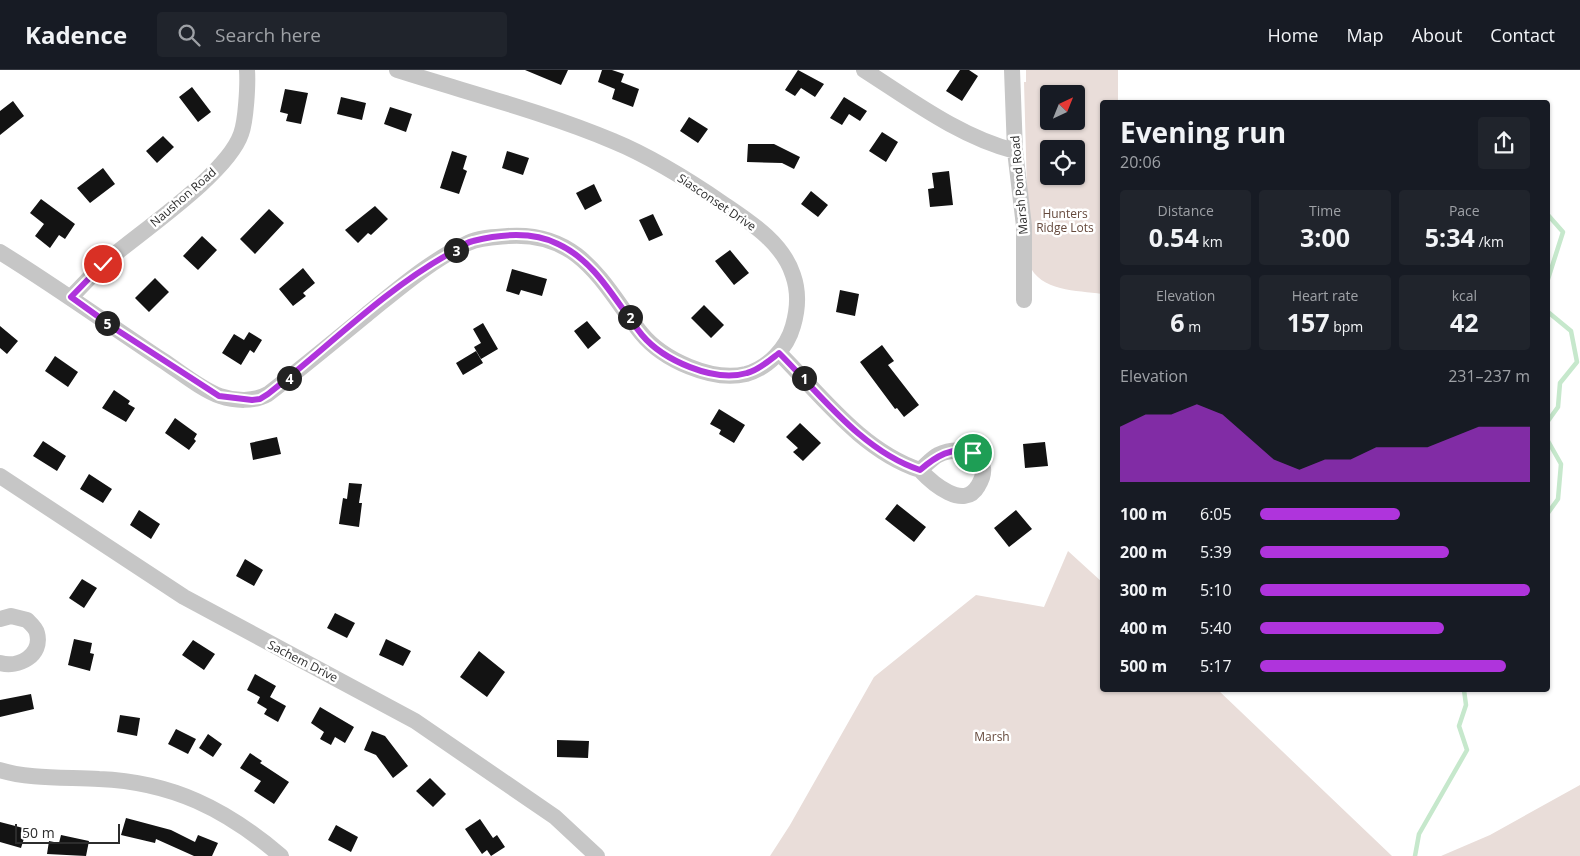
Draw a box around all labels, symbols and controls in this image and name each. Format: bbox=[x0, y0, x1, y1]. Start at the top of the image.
search box bbox=[157, 12, 507, 57]
text: Kadence bbox=[25, 18, 127, 51]
icon: search bbox=[175, 21, 203, 49]
text: Search here bbox=[215, 22, 321, 48]
text: Home bbox=[1268, 23, 1318, 47]
text: Map bbox=[1346, 23, 1384, 47]
text: About bbox=[1412, 23, 1462, 47]
text: Contact bbox=[1490, 23, 1555, 47]
north arrow bbox=[1040, 85, 1085, 130]
map controls bbox=[1040, 85, 1085, 185]
text: Evening run bbox=[1120, 113, 1286, 151]
button: share bbox=[1478, 117, 1530, 169]
street label: Marsh Pond Road bbox=[1006, 135, 1032, 235]
button: locate bbox=[1040, 140, 1085, 185]
text: 20:06 bbox=[1120, 151, 1161, 173]
street label: Naushon Road bbox=[146, 164, 220, 230]
street label: Siasconset Drive bbox=[674, 169, 760, 235]
text: Distance bbox=[1158, 201, 1214, 220]
text: Time bbox=[1309, 201, 1341, 220]
text: Pace bbox=[1449, 201, 1480, 220]
park label: Hunters Ridge Lots bbox=[1036, 205, 1094, 236]
text: 0.54 bbox=[1149, 220, 1199, 254]
text: 3:00 bbox=[1300, 220, 1350, 254]
text: 5:34 bbox=[1425, 220, 1475, 254]
text: km bbox=[1199, 232, 1223, 251]
text: /km bbox=[1475, 232, 1504, 251]
pin: 3 bbox=[444, 238, 468, 262]
text: 3 bbox=[452, 241, 461, 260]
pin bbox=[82, 243, 124, 285]
icon: check bbox=[89, 250, 117, 278]
text: Elevation bbox=[1156, 286, 1215, 305]
text: Heart rate bbox=[1292, 286, 1358, 305]
text: kcal bbox=[1452, 286, 1477, 305]
pin: 2 bbox=[618, 304, 642, 330]
text: 6 bbox=[1170, 305, 1185, 339]
text: 157 bbox=[1287, 305, 1330, 339]
text: 42 bbox=[1450, 305, 1479, 339]
text: 2 bbox=[626, 308, 635, 327]
pin: 5 bbox=[94, 310, 120, 336]
text: 5 bbox=[103, 314, 112, 333]
text: m bbox=[1185, 317, 1201, 336]
text: bpm bbox=[1330, 317, 1363, 336]
text: Elevation bbox=[1120, 365, 1188, 387]
text: 231–237 m bbox=[1448, 365, 1530, 387]
pin: 4 bbox=[276, 366, 302, 390]
pin: 1 bbox=[792, 366, 816, 390]
text: 4 bbox=[285, 369, 294, 388]
text: 1 bbox=[800, 369, 809, 388]
pin bbox=[952, 432, 994, 474]
icon: arrive bbox=[959, 439, 987, 467]
text: 100 m bbox=[1120, 503, 1167, 525]
text: 6:05 bbox=[1200, 503, 1232, 525]
text: 200 m bbox=[1120, 541, 1167, 563]
text: 5:39 bbox=[1200, 541, 1232, 563]
text: 300 m bbox=[1120, 579, 1167, 601]
text: 5:10 bbox=[1200, 579, 1232, 601]
text: 400 m bbox=[1120, 617, 1167, 639]
text: 5:40 bbox=[1200, 617, 1232, 639]
street label: Sachem Drive bbox=[265, 636, 341, 686]
text: 500 m bbox=[1120, 655, 1167, 677]
text: 5:17 bbox=[1200, 655, 1232, 677]
park label: Marsh bbox=[974, 728, 1010, 745]
scale bar bbox=[15, 821, 120, 844]
text: 50 m bbox=[22, 823, 55, 842]

